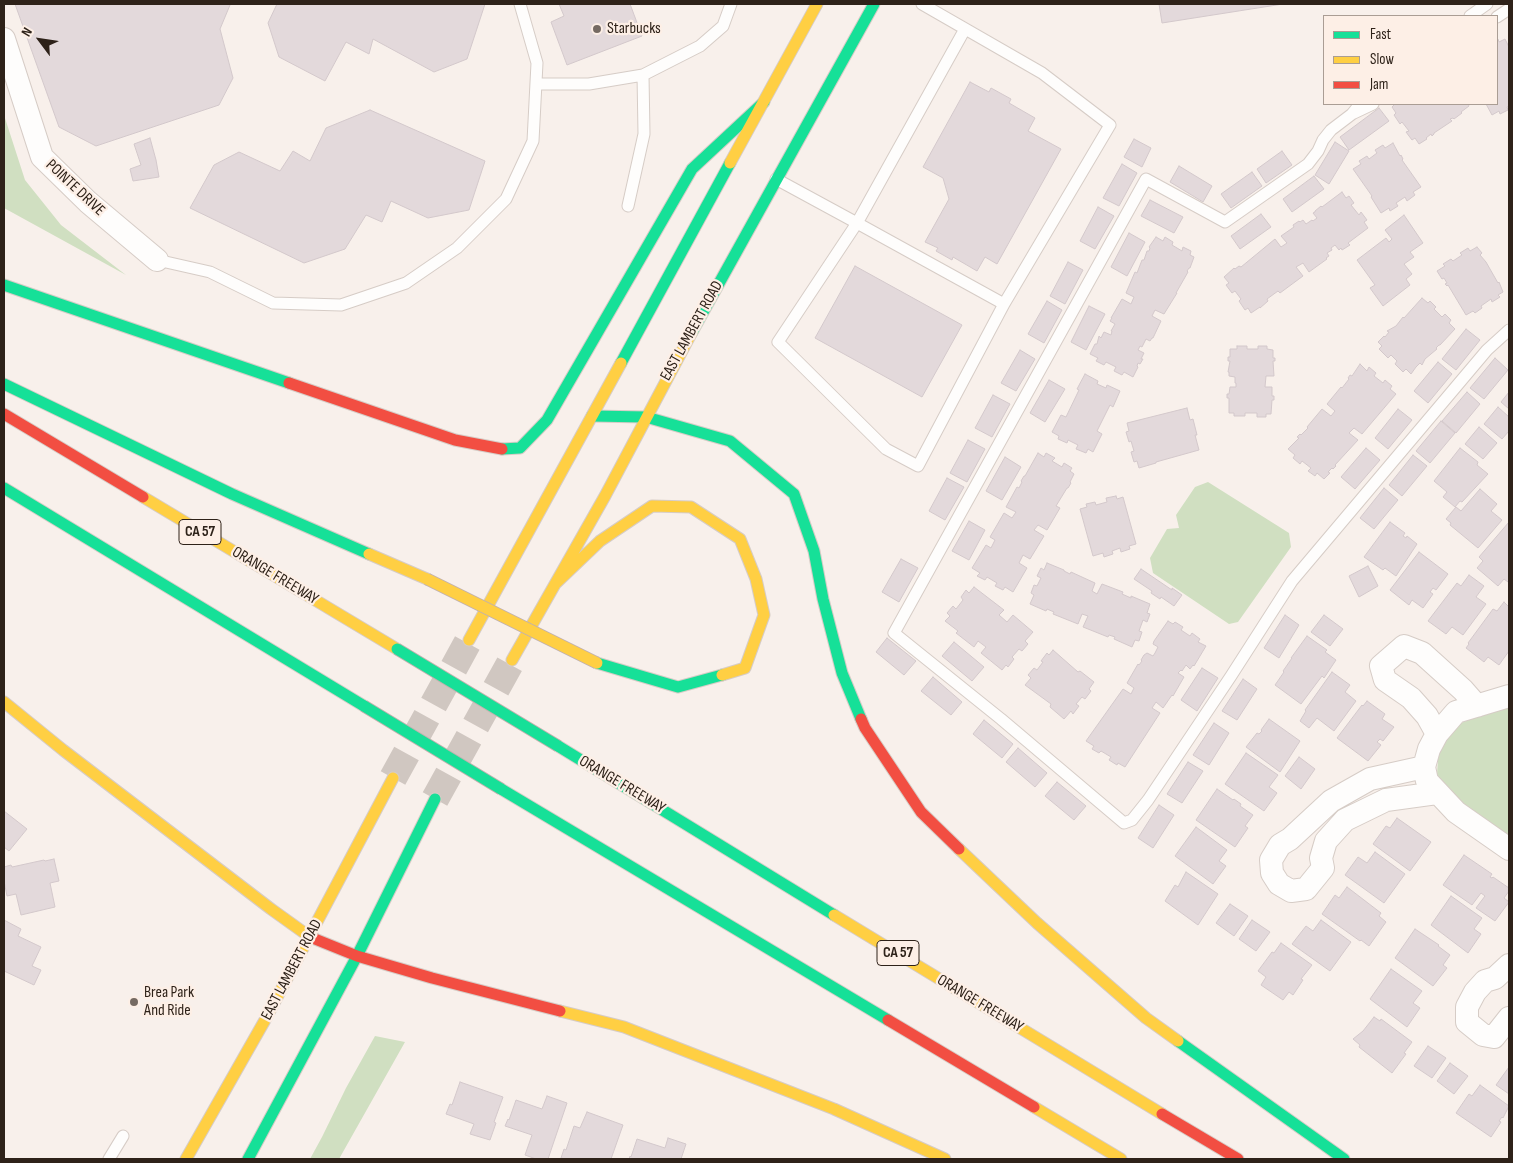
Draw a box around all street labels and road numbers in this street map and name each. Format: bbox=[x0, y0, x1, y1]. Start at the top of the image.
street label: POINTE DRIVE bbox=[41, 156, 109, 220]
street label: EAST LAMBERT ROAD bbox=[657, 278, 727, 384]
road number: CA 57 bbox=[179, 520, 221, 544]
street label: ORANGE FREEWAY bbox=[228, 543, 322, 609]
street label: ORANGE FREEWAY bbox=[575, 752, 669, 818]
street label: EAST LAMBERT ROAD bbox=[257, 916, 327, 1024]
road number: CA 57 bbox=[877, 940, 919, 966]
street label: ORANGE FREEWAY bbox=[933, 971, 1027, 1037]

